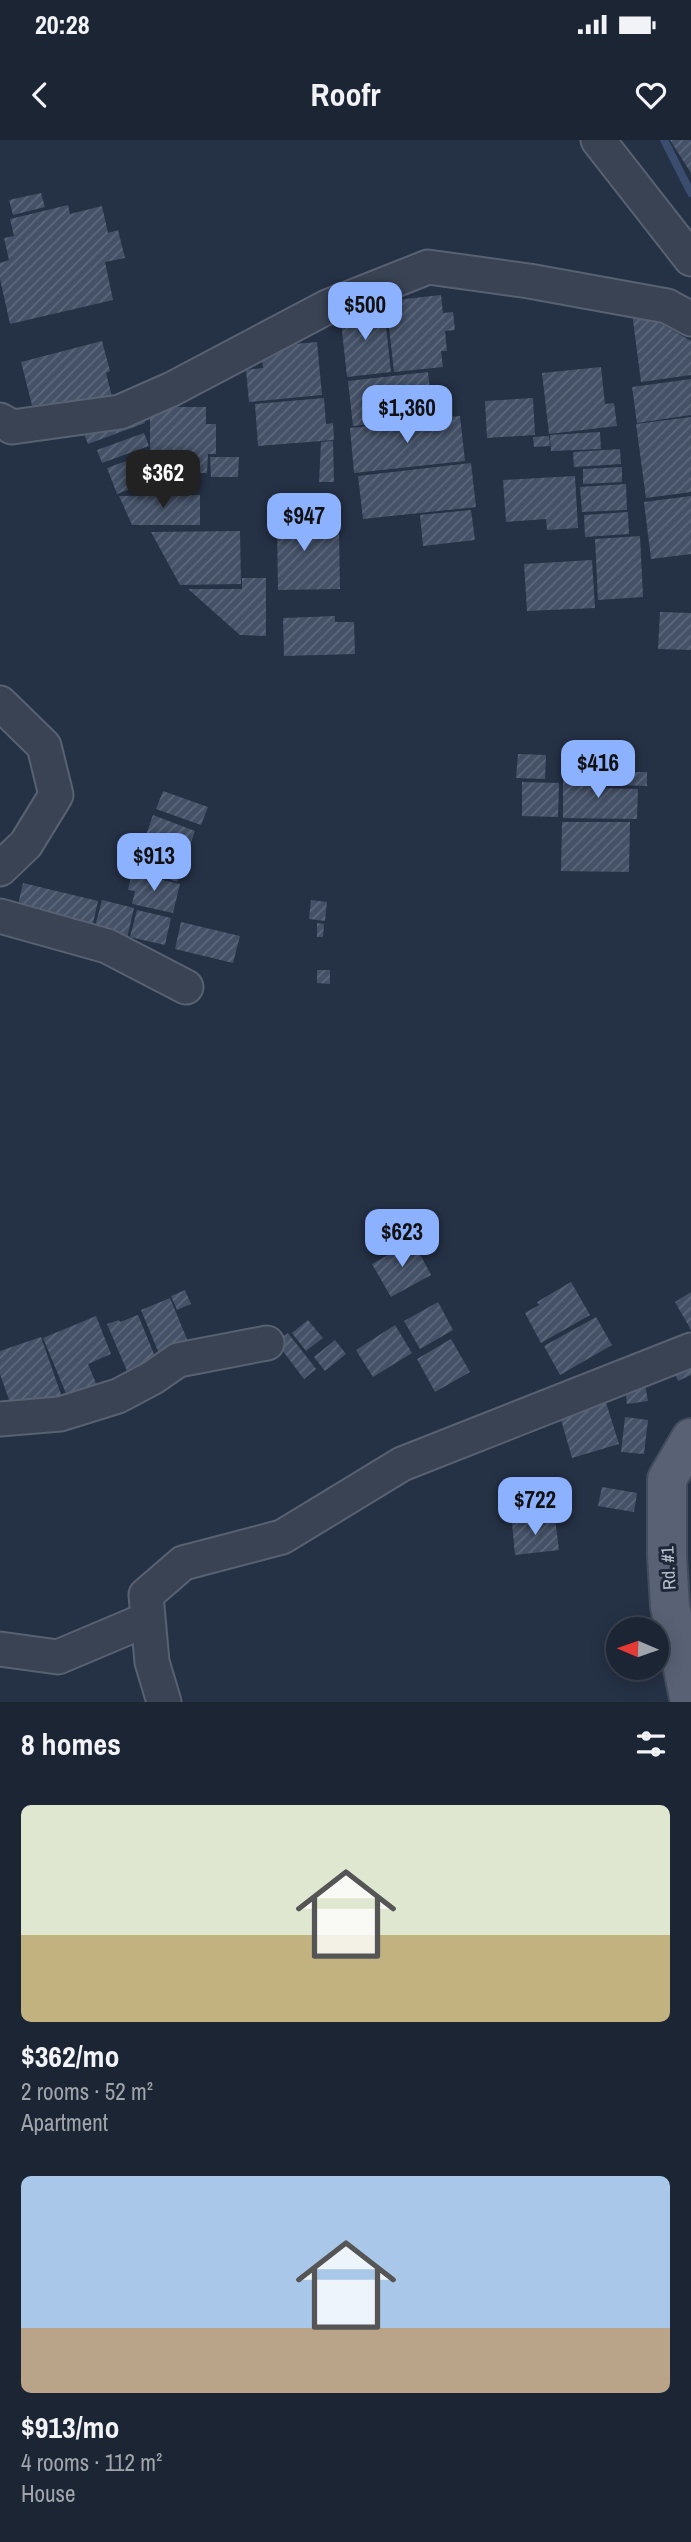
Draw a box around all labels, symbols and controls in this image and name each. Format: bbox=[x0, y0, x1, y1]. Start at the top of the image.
text: 20:28 bbox=[35, 7, 90, 42]
text: Roofr bbox=[311, 73, 380, 116]
icon: back bbox=[21, 76, 59, 114]
icon: heart bbox=[632, 76, 670, 114]
pin: $500 bbox=[324, 282, 406, 342]
text: $500 bbox=[344, 289, 386, 320]
pin: $1,360 bbox=[350, 386, 464, 445]
text: $1,360 bbox=[378, 392, 436, 423]
pin: $362 bbox=[122, 450, 204, 510]
text: $362 bbox=[142, 457, 184, 488]
pin: $947 bbox=[263, 494, 345, 553]
text: $947 bbox=[283, 500, 325, 531]
pin: $416 bbox=[557, 740, 639, 800]
text: $416 bbox=[577, 747, 619, 778]
pin: $913 bbox=[113, 834, 195, 893]
text: $913 bbox=[133, 840, 175, 871]
pin: $623 bbox=[361, 1210, 443, 1269]
text: $623 bbox=[381, 1216, 423, 1247]
pin: $722 bbox=[494, 1478, 576, 1537]
text: $722 bbox=[514, 1484, 556, 1515]
street label: Rd. #1 bbox=[654, 1545, 682, 1590]
north arrow bbox=[606, 1617, 668, 1680]
map controls bbox=[606, 1617, 669, 1680]
text: 8 homes bbox=[21, 1724, 121, 1764]
icon: filters bbox=[632, 1725, 670, 1763]
icon: home bbox=[283, 1851, 409, 1977]
text: $362/mo bbox=[21, 2036, 119, 2076]
text: 2 rooms · 52 m² bbox=[21, 2076, 153, 2107]
text: Apartment bbox=[21, 2107, 108, 2138]
icon: home bbox=[283, 2222, 409, 2348]
text: $913/mo bbox=[21, 2407, 119, 2447]
text: 4 rooms · 112 m² bbox=[21, 2447, 162, 2478]
text: House bbox=[21, 2478, 76, 2509]

